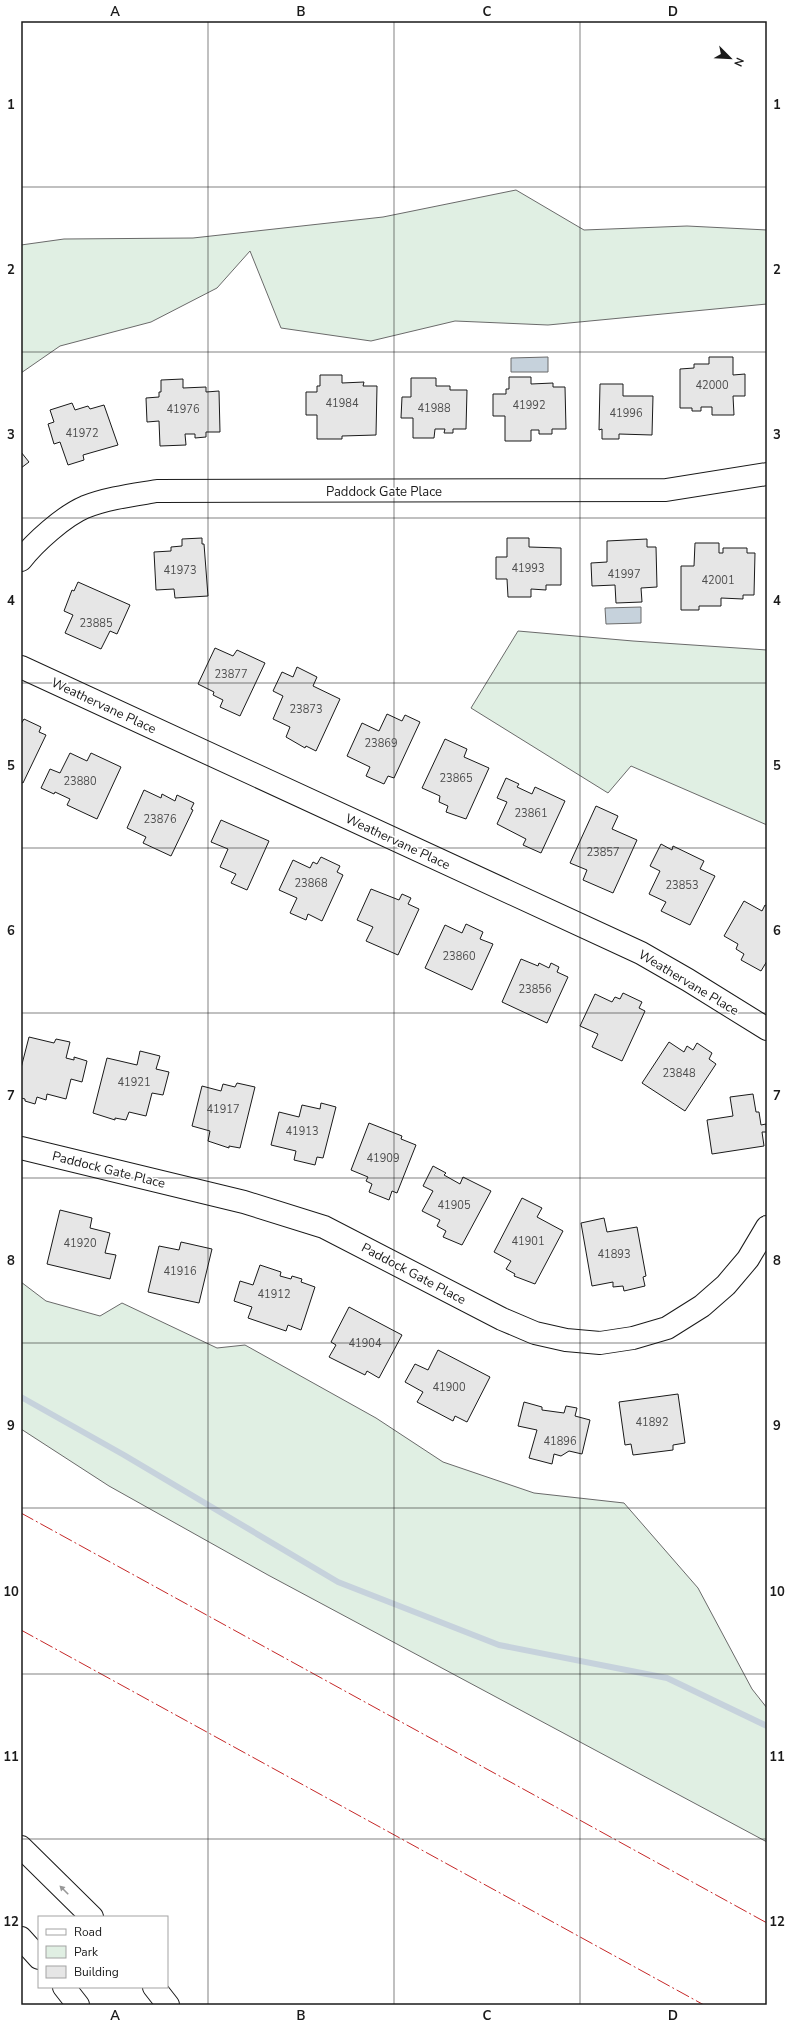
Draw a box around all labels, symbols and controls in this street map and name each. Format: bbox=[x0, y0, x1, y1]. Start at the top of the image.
text: A bbox=[110, 3, 120, 21]
text: B bbox=[297, 3, 306, 21]
text: C bbox=[483, 3, 492, 21]
text: D bbox=[668, 3, 678, 21]
north arrow bbox=[710, 38, 750, 78]
text: N bbox=[730, 55, 747, 69]
text: 1 bbox=[7, 96, 15, 114]
text: 1 bbox=[773, 96, 781, 114]
text: 2 bbox=[7, 261, 15, 279]
text: 2 bbox=[773, 261, 781, 279]
house number: 42000 bbox=[696, 378, 729, 393]
house number: 41984 bbox=[326, 396, 359, 411]
house number: 41992 bbox=[513, 398, 546, 413]
house number: 41988 bbox=[418, 401, 451, 416]
house number: 41976 bbox=[167, 402, 200, 417]
house number: 41996 bbox=[610, 406, 643, 421]
text: 3 bbox=[7, 426, 15, 444]
house number: 41972 bbox=[66, 426, 99, 441]
text: 3 bbox=[773, 426, 781, 444]
street label: Paddock Gate Place bbox=[326, 483, 442, 501]
house number: 41993 bbox=[512, 561, 545, 576]
house number: 41973 bbox=[164, 563, 197, 578]
house number: 41997 bbox=[608, 567, 641, 582]
house number: 42001 bbox=[702, 573, 735, 588]
text: 4 bbox=[7, 592, 15, 610]
text: 4 bbox=[773, 592, 781, 610]
house number: 23885 bbox=[80, 616, 113, 631]
house number: 23877 bbox=[215, 667, 248, 682]
street label: Weathervane Place bbox=[48, 674, 159, 738]
house number: 23873 bbox=[290, 702, 323, 717]
house number: 23869 bbox=[365, 736, 398, 751]
text: 5 bbox=[7, 757, 15, 775]
text: 5 bbox=[773, 757, 781, 775]
house number: 23865 bbox=[440, 771, 473, 786]
house number: 23880 bbox=[64, 774, 97, 789]
house number: 23861 bbox=[515, 806, 548, 821]
street label: Weathervane Place bbox=[342, 810, 453, 874]
house number: 23876 bbox=[144, 812, 177, 827]
house number: 23857 bbox=[587, 845, 620, 860]
house number: 23868 bbox=[295, 876, 328, 891]
house number: 23853 bbox=[666, 878, 699, 893]
text: 6 bbox=[7, 922, 15, 940]
text: 6 bbox=[773, 922, 781, 940]
street label: Weathervane Place bbox=[635, 946, 742, 1020]
house number: 23860 bbox=[443, 949, 476, 964]
house number: 23856 bbox=[519, 982, 552, 997]
house number: 23848 bbox=[663, 1066, 696, 1081]
house number: 41921 bbox=[118, 1075, 151, 1090]
text: 7 bbox=[7, 1087, 15, 1105]
text: 7 bbox=[773, 1087, 781, 1105]
house number: 41917 bbox=[207, 1102, 240, 1117]
house number: 41913 bbox=[286, 1124, 319, 1139]
street label: Paddock Gate Place bbox=[50, 1147, 167, 1193]
house number: 41909 bbox=[367, 1151, 400, 1166]
house number: 41905 bbox=[438, 1198, 471, 1213]
house number: 41901 bbox=[512, 1234, 545, 1249]
house number: 41920 bbox=[64, 1236, 97, 1251]
street label: Paddock Gate Place bbox=[358, 1239, 469, 1309]
house number: 41893 bbox=[598, 1247, 631, 1262]
text: 8 bbox=[7, 1252, 15, 1270]
text: 8 bbox=[773, 1252, 781, 1270]
house number: 41916 bbox=[164, 1264, 197, 1279]
house number: 41912 bbox=[258, 1287, 291, 1302]
house number: 41904 bbox=[349, 1336, 382, 1351]
house number: 41900 bbox=[433, 1380, 466, 1395]
house number: 41892 bbox=[636, 1415, 669, 1430]
text: 9 bbox=[7, 1417, 15, 1435]
text: 9 bbox=[773, 1417, 781, 1435]
house number: 41896 bbox=[544, 1434, 577, 1449]
text: 10 bbox=[3, 1583, 19, 1601]
text: 10 bbox=[769, 1583, 785, 1601]
text: 11 bbox=[3, 1748, 19, 1766]
text: 11 bbox=[769, 1748, 785, 1766]
one-way arrow bbox=[59, 1885, 69, 1895]
text: 12 bbox=[3, 1913, 19, 1931]
text: 12 bbox=[769, 1913, 785, 1931]
legend bbox=[38, 1916, 168, 1988]
text: Road bbox=[74, 1924, 102, 1940]
text: Park bbox=[74, 1944, 99, 1960]
text: Building bbox=[74, 1964, 119, 1980]
text: A bbox=[110, 2007, 120, 2025]
text: B bbox=[297, 2007, 306, 2025]
text: C bbox=[483, 2007, 492, 2025]
text: D bbox=[668, 2007, 678, 2025]

